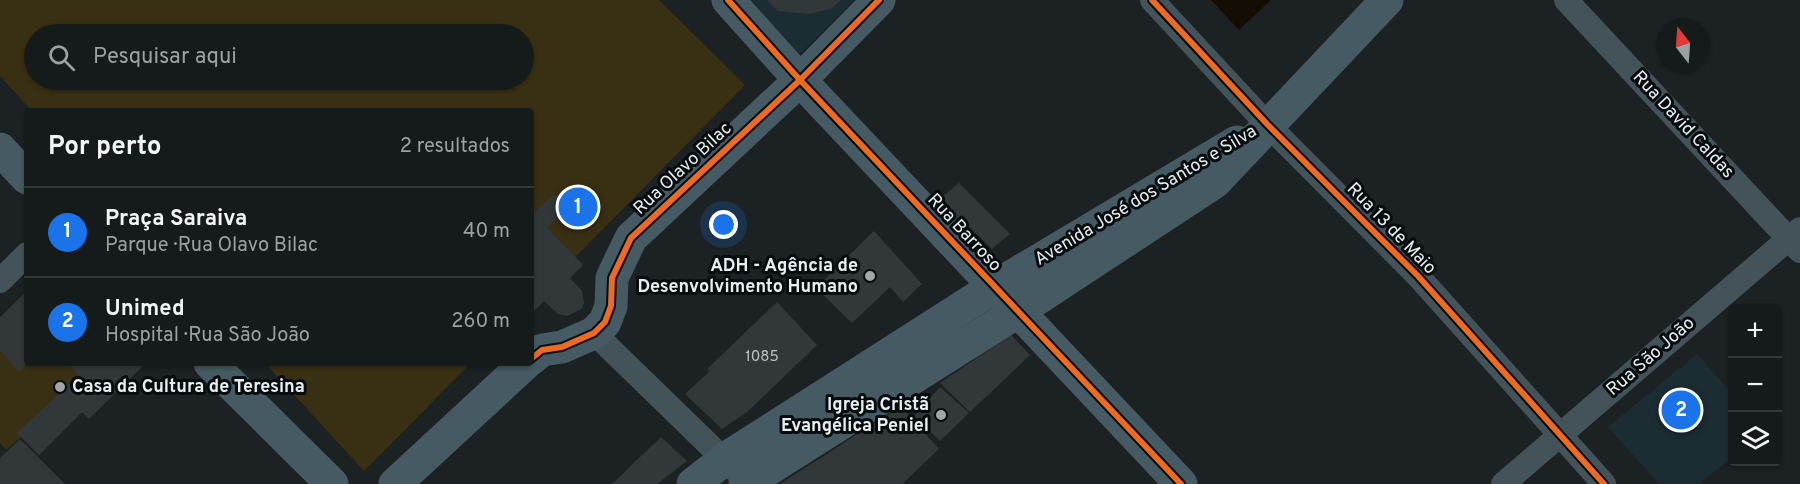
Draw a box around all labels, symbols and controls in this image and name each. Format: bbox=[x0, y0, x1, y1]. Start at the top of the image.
north arrow bbox=[1656, 18, 1710, 72]
search box bbox=[24, 24, 534, 90]
icon: search bbox=[45, 41, 78, 74]
text: Pesquisar aqui bbox=[93, 44, 237, 71]
street label: Rua David Caldas bbox=[1627, 66, 1739, 184]
street label: Rua Olavo Bilac bbox=[629, 118, 737, 220]
street label: Avenida José dos Santos e Silva bbox=[1031, 120, 1261, 272]
text: Por perto bbox=[48, 131, 162, 164]
text: 2 resultados bbox=[400, 134, 510, 160]
street label: Rua 13 de Maio bbox=[1341, 178, 1441, 280]
pin: 1 bbox=[558, 184, 598, 230]
street label: Rua Barroso bbox=[922, 189, 1006, 277]
text: Praça Saraiva bbox=[105, 206, 247, 233]
your location bbox=[709, 210, 738, 239]
text: 1 bbox=[64, 219, 72, 245]
text: 40 m bbox=[463, 219, 510, 245]
text: Parque · Rua Olavo Bilac bbox=[105, 233, 318, 259]
place label: ADH - Agência de Desenvolvimento Humano bbox=[637, 255, 858, 299]
marker: ADH - Agência de Desenvolvimento Humano bbox=[863, 269, 877, 283]
text: Unimed bbox=[105, 296, 185, 323]
map controls bbox=[1728, 304, 1782, 466]
button: + bbox=[1728, 304, 1782, 358]
text: 2 bbox=[61, 309, 74, 335]
text: 260 m bbox=[451, 309, 510, 335]
street label: Rua São João bbox=[1602, 312, 1700, 402]
text: Hospital · Rua São João bbox=[105, 323, 310, 349]
house number: 1085 bbox=[745, 348, 779, 367]
button: − bbox=[1728, 358, 1782, 412]
place label: Casa da Cultura de Teresina bbox=[72, 376, 305, 399]
marker: Casa da Cultura de Teresina bbox=[53, 380, 67, 394]
pin: 2 bbox=[1662, 388, 1700, 432]
place label: Igreja Cristã Evangélica Peniel bbox=[781, 394, 929, 438]
marker: Igreja Cristã Evangélica Peniel bbox=[934, 408, 948, 422]
button: layers bbox=[1728, 412, 1782, 466]

